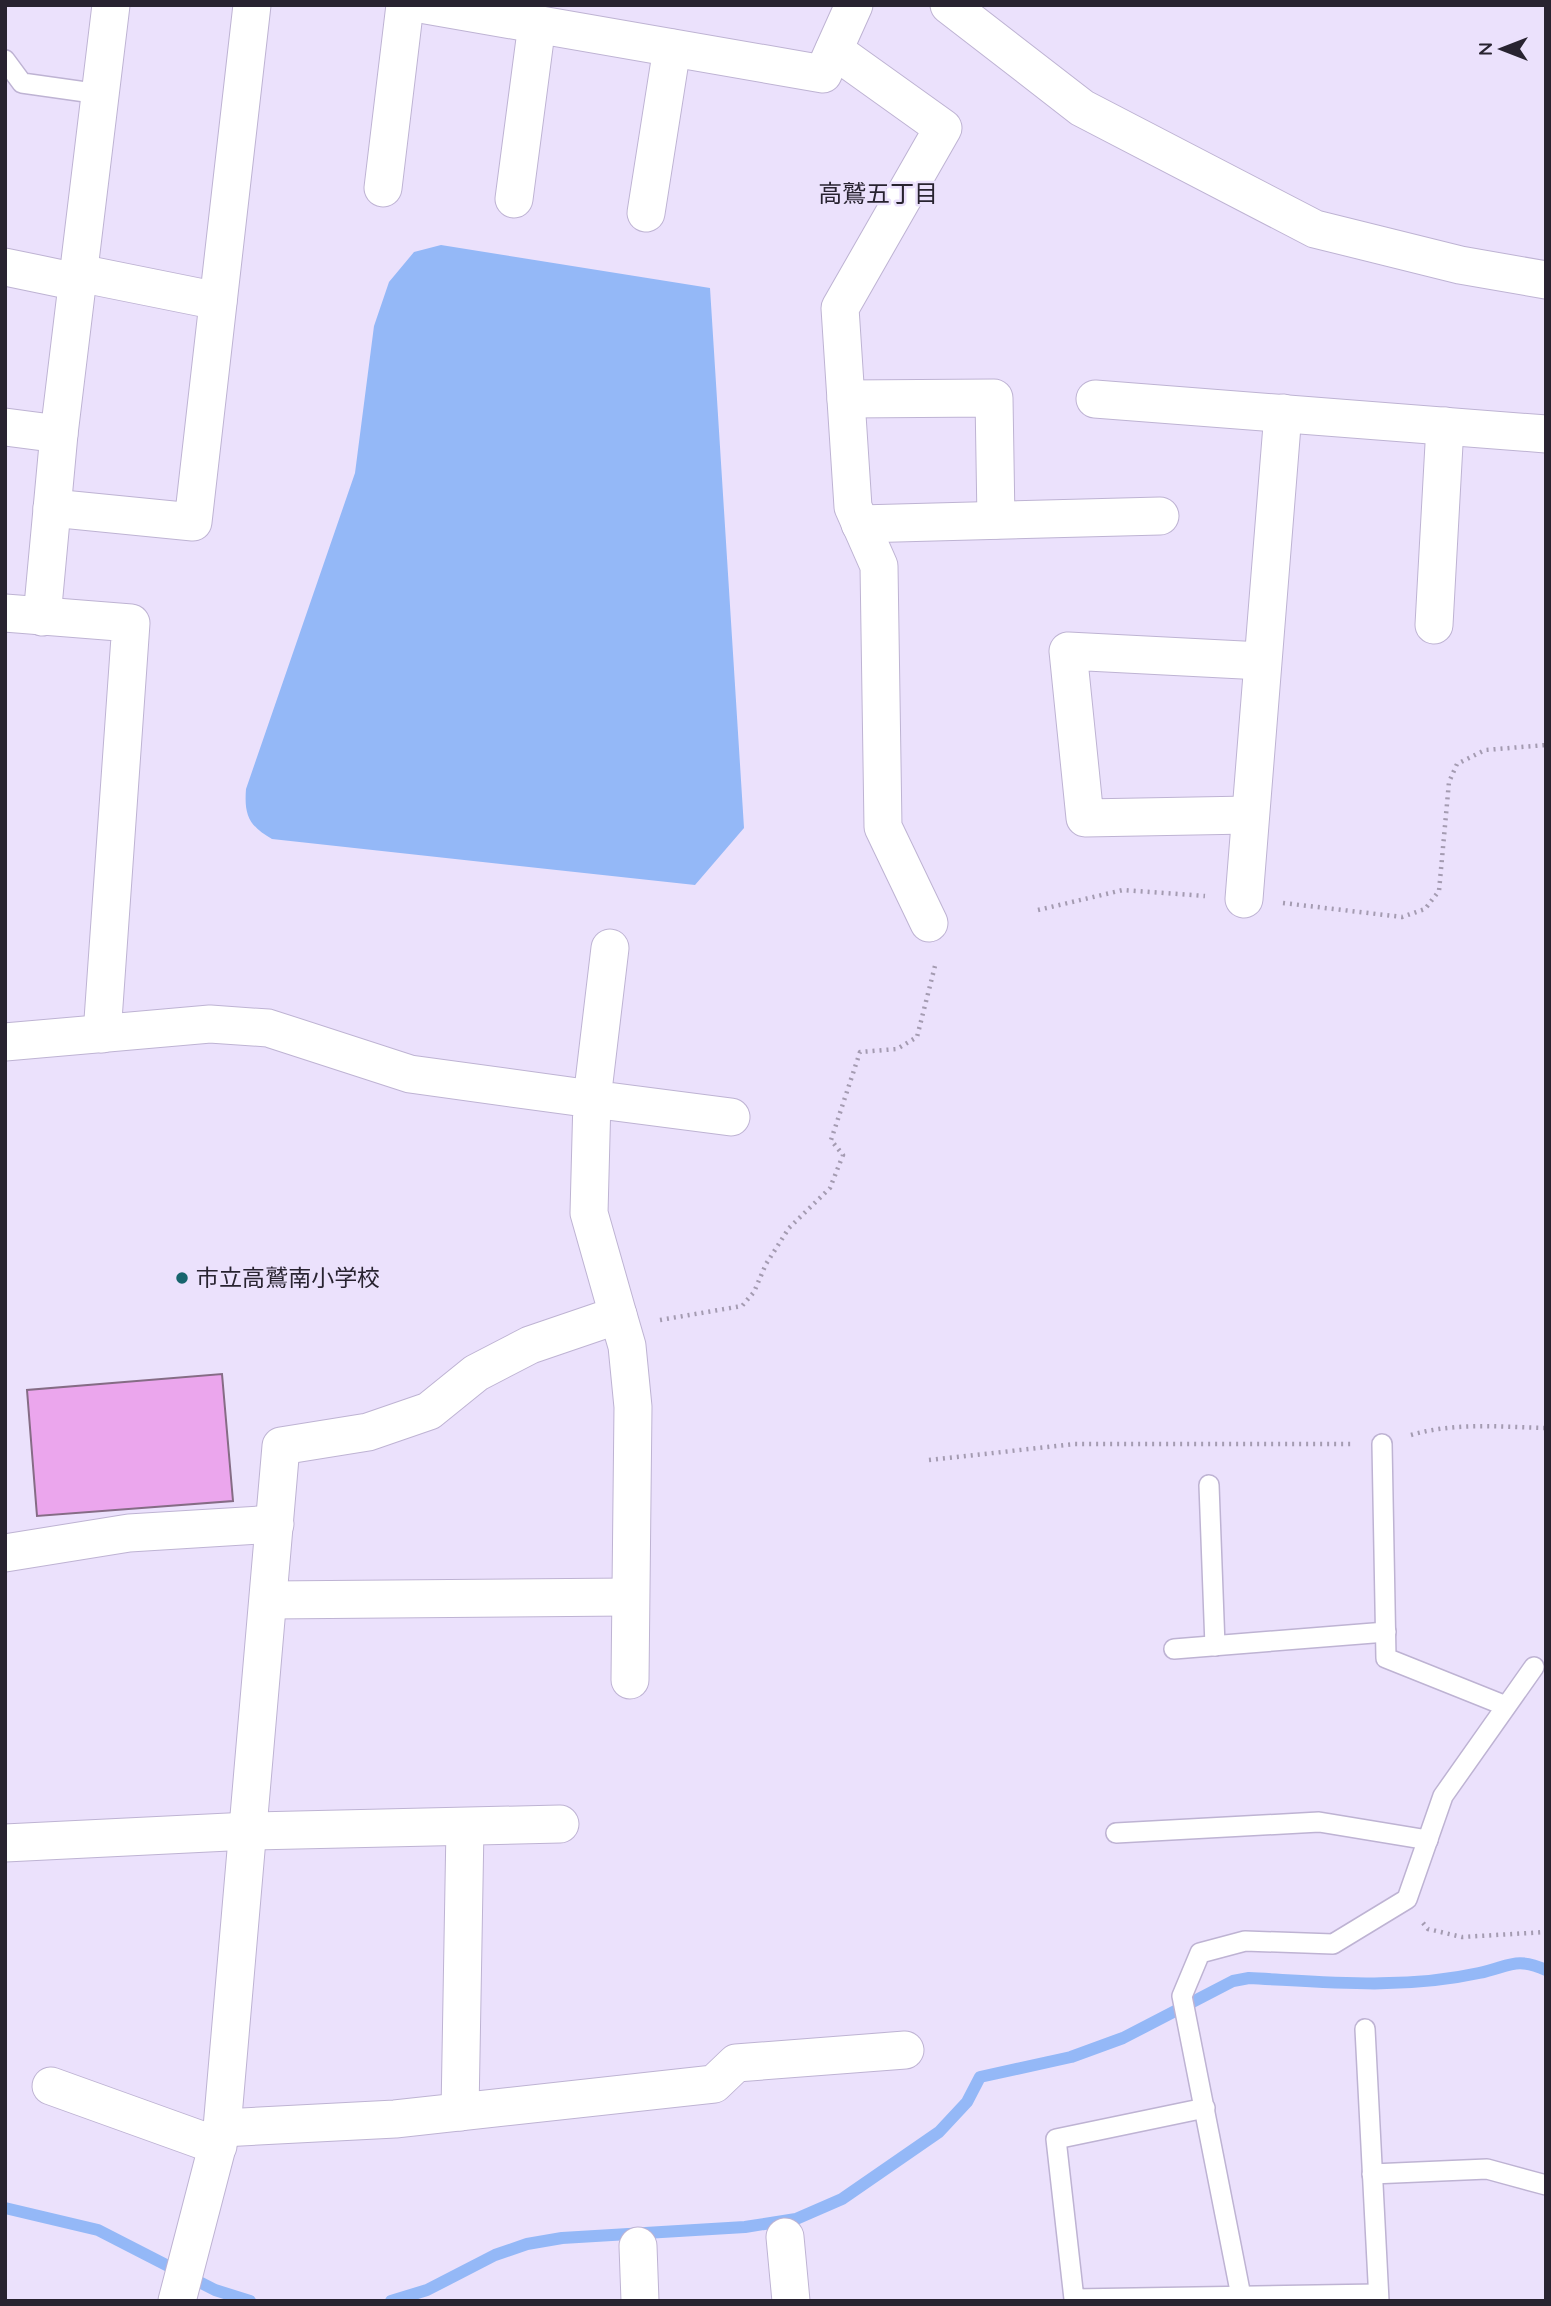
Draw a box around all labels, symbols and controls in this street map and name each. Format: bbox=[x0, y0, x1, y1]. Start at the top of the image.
north arrow bbox=[1467, 14, 1537, 84]
text: N bbox=[1473, 42, 1497, 56]
district label: 高鷲五丁目 bbox=[818, 178, 938, 208]
place label: 市立高鷲南小学校 bbox=[196, 1263, 380, 1292]
marker: 市立高鷲南小学校 bbox=[174, 1270, 190, 1286]

